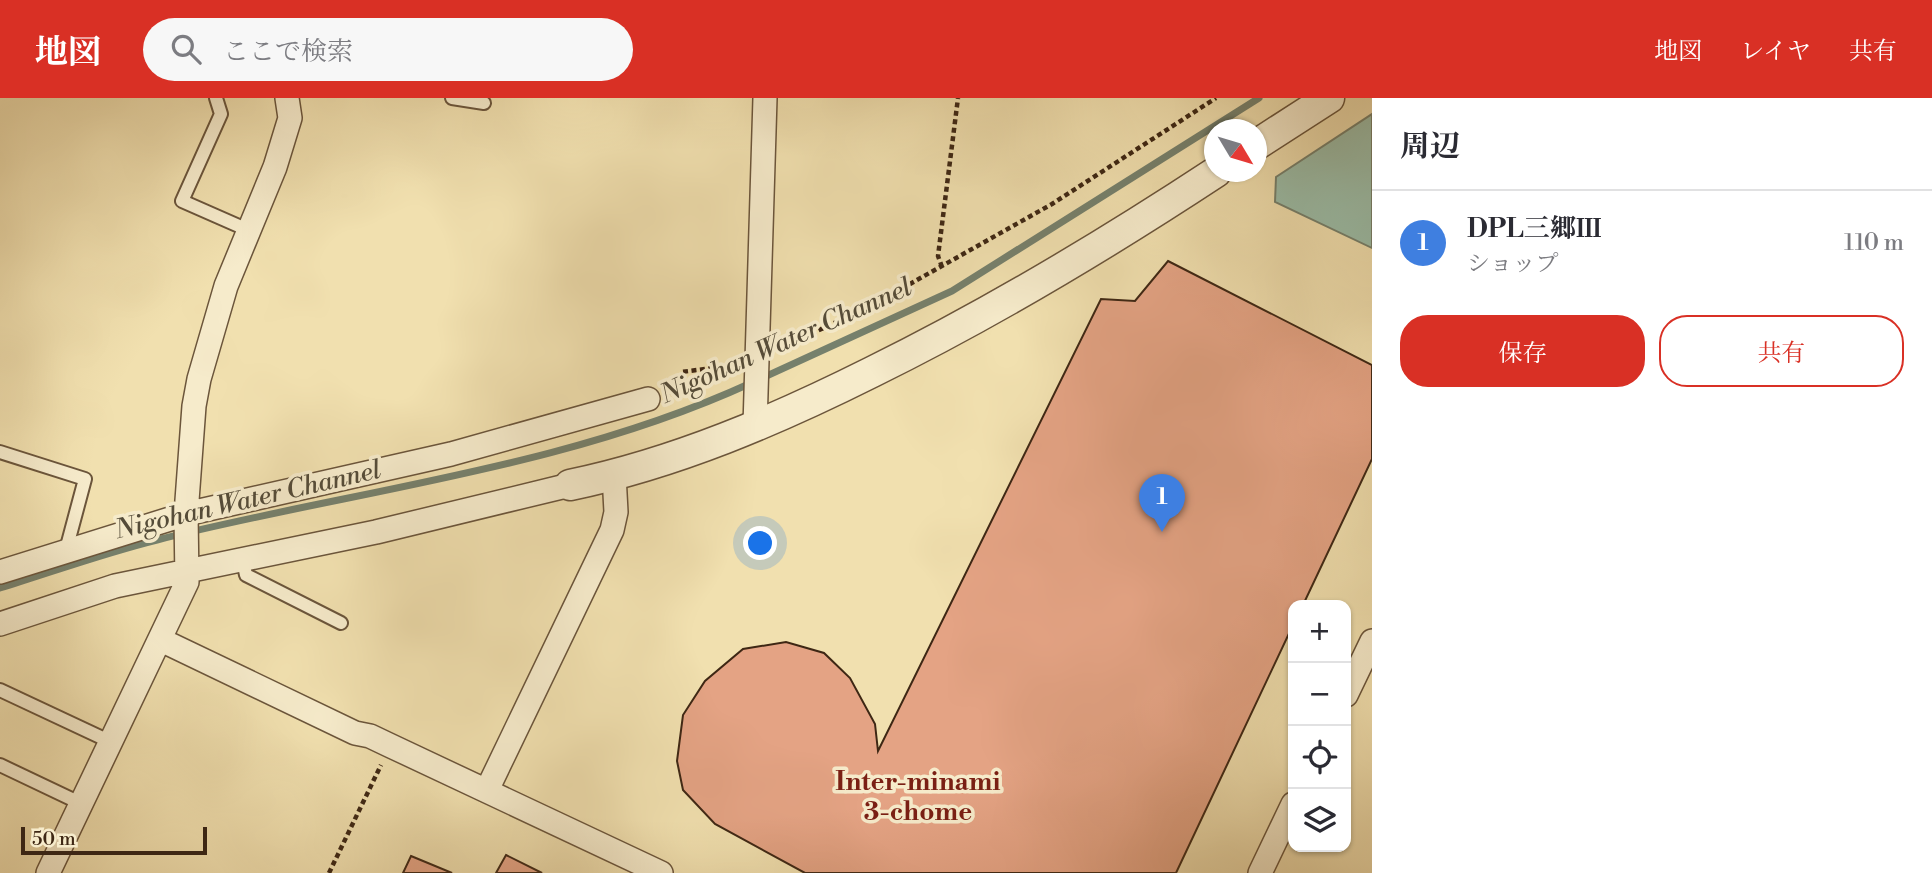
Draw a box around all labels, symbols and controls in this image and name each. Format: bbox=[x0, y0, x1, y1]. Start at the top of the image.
search box bbox=[143, 18, 633, 81]
icon: search bbox=[167, 30, 205, 68]
text: 地図 bbox=[35, 33, 101, 74]
text: ここで検索 bbox=[223, 36, 353, 68]
text: 地図 bbox=[1654, 37, 1702, 67]
text: レイヤ bbox=[1740, 37, 1811, 67]
text: 共有 bbox=[1849, 37, 1897, 67]
north arrow bbox=[1204, 119, 1267, 182]
text: 周辺 bbox=[1400, 128, 1460, 166]
text: DPL三郷Ⅲ bbox=[1467, 213, 1602, 245]
text: 1 bbox=[1417, 229, 1429, 257]
text: 110 m bbox=[1844, 229, 1904, 257]
text: ショップ bbox=[1467, 250, 1559, 278]
water label: Nigohan Water Channel bbox=[654, 271, 917, 411]
button: 保存 bbox=[1400, 315, 1645, 387]
button: 共有 bbox=[1659, 315, 1904, 387]
water label: Nigohan Water Channel bbox=[111, 454, 385, 546]
pin: 1 bbox=[1139, 474, 1185, 532]
your location bbox=[743, 526, 777, 560]
map controls bbox=[1288, 600, 1351, 852]
button: + bbox=[1288, 600, 1351, 663]
button: − bbox=[1288, 663, 1351, 726]
button: locate bbox=[1288, 726, 1351, 789]
district label: Inter-minami 3-chome bbox=[835, 766, 1001, 828]
button: layers bbox=[1288, 789, 1351, 852]
scale bar bbox=[21, 824, 206, 856]
text: 50 m bbox=[32, 827, 76, 851]

